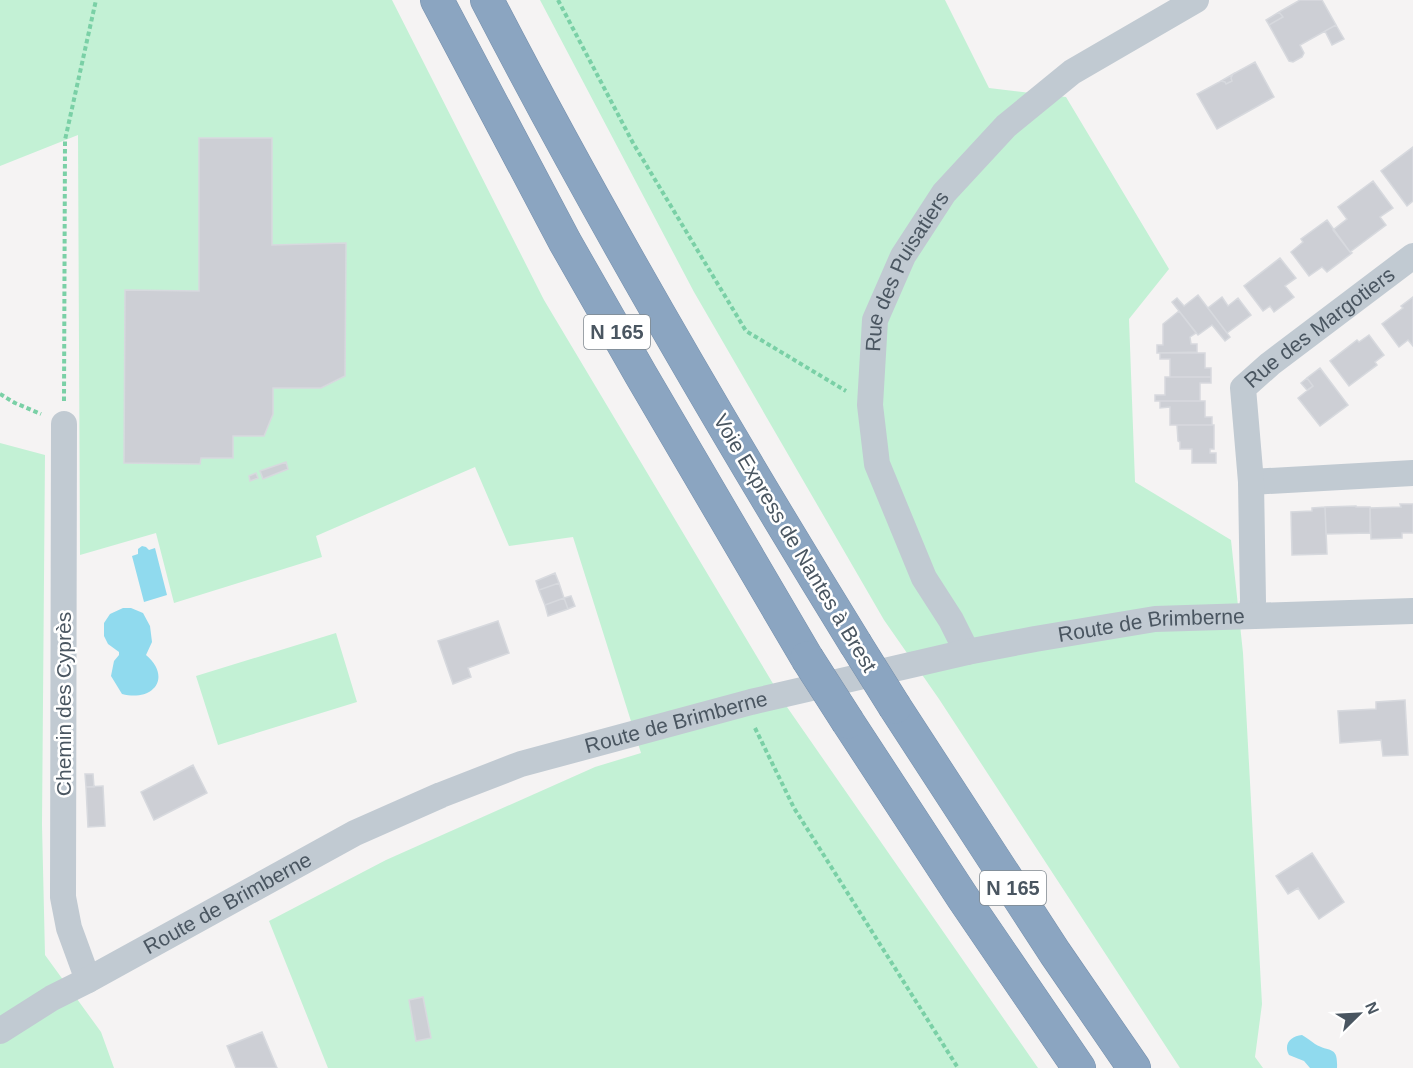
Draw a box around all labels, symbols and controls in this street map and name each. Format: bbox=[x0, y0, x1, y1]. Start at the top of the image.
street label: Rue des Puisatiers bbox=[861, 187, 953, 352]
street label: Rue des Margotiers bbox=[1239, 262, 1399, 392]
road number: N 165 bbox=[584, 315, 650, 349]
street label: Voie Express de Nantes à Brest bbox=[709, 410, 882, 676]
street label: Route de Brimberne bbox=[1056, 604, 1245, 646]
street label: Chemin des Cyprès bbox=[52, 612, 75, 796]
street label: Route de Brimberne bbox=[582, 687, 769, 757]
street label: Route de Brimberne bbox=[139, 847, 315, 958]
road number: N 165 bbox=[980, 871, 1046, 905]
north arrow bbox=[1329, 984, 1389, 1044]
text: N bbox=[1362, 999, 1382, 1017]

